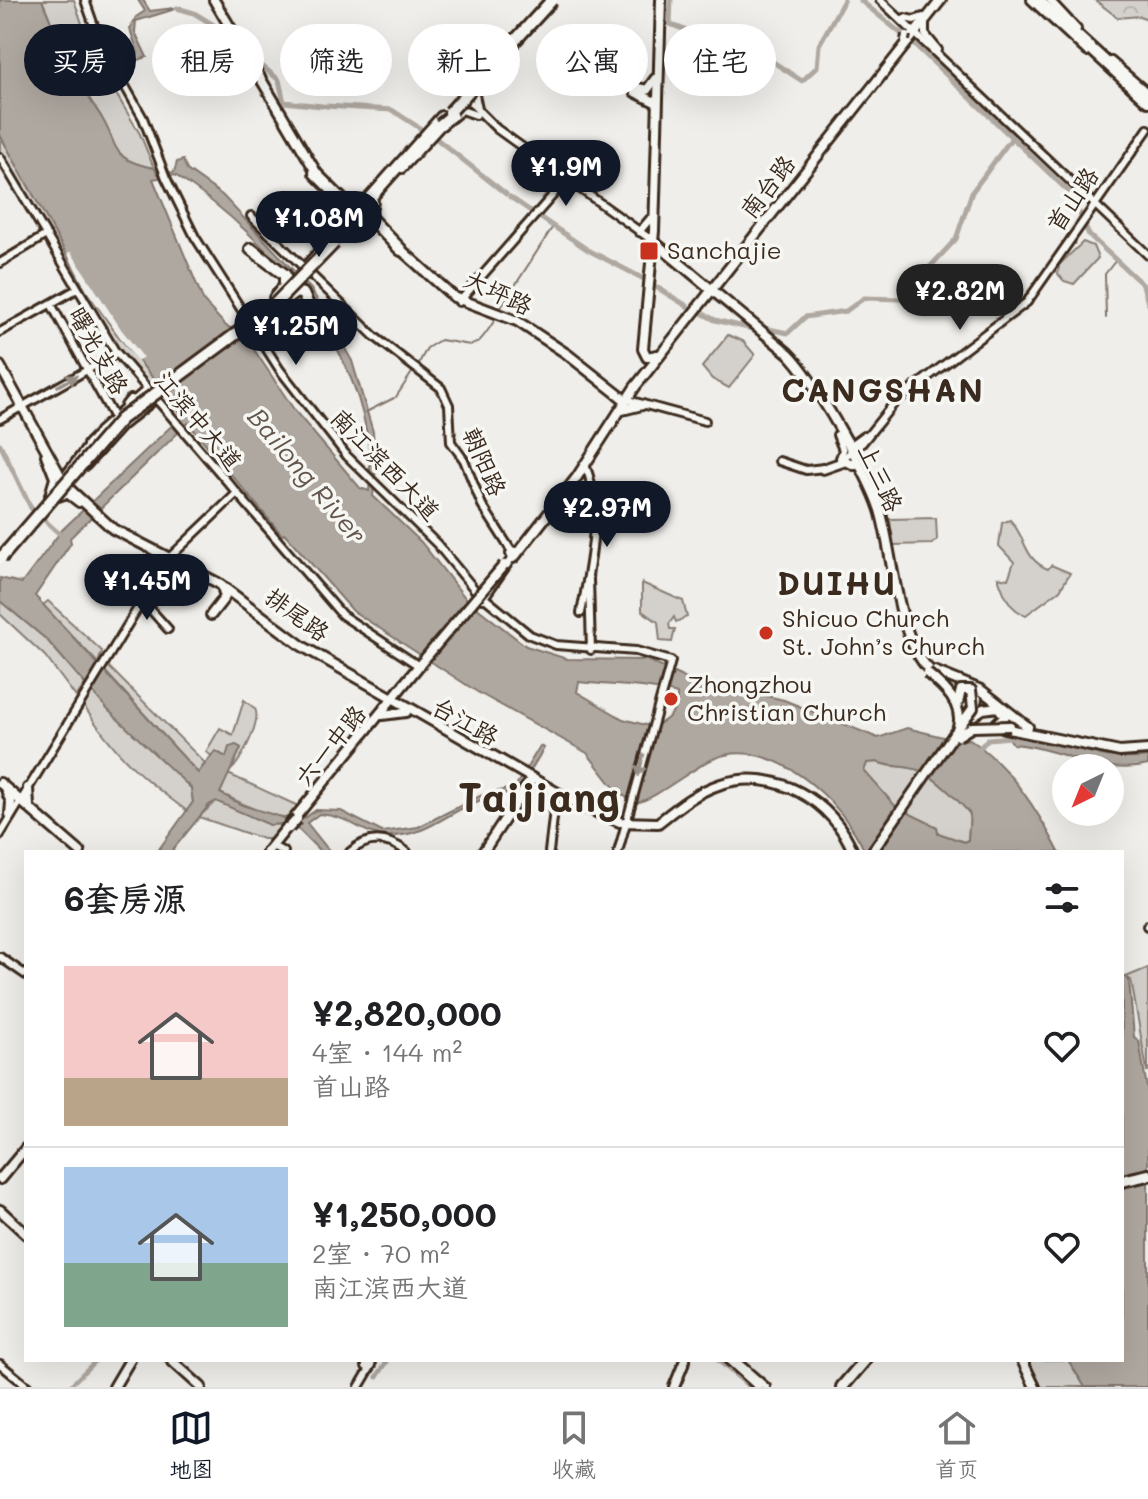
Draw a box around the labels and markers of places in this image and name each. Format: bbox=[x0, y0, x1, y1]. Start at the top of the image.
pin: ¥1.9M bbox=[510, 140, 622, 208]
pin: ¥1.08M bbox=[254, 191, 384, 259]
place label: Sanchajie bbox=[667, 234, 782, 265]
marker: Sanchajie bbox=[638, 240, 660, 262]
pin: ¥2.82M bbox=[895, 264, 1025, 332]
pin: ¥1.25M bbox=[231, 299, 361, 367]
pin: ¥2.97M bbox=[542, 481, 672, 549]
pin: ¥1.45M bbox=[82, 554, 212, 622]
place label: Shicuo Church St. John’s Church bbox=[782, 602, 985, 661]
marker: Shicuo Church St. John’s Church bbox=[757, 624, 775, 642]
place label: Zhongzhou Christian Church bbox=[687, 668, 886, 727]
marker: Zhongzhou Christian Church bbox=[662, 690, 680, 708]

